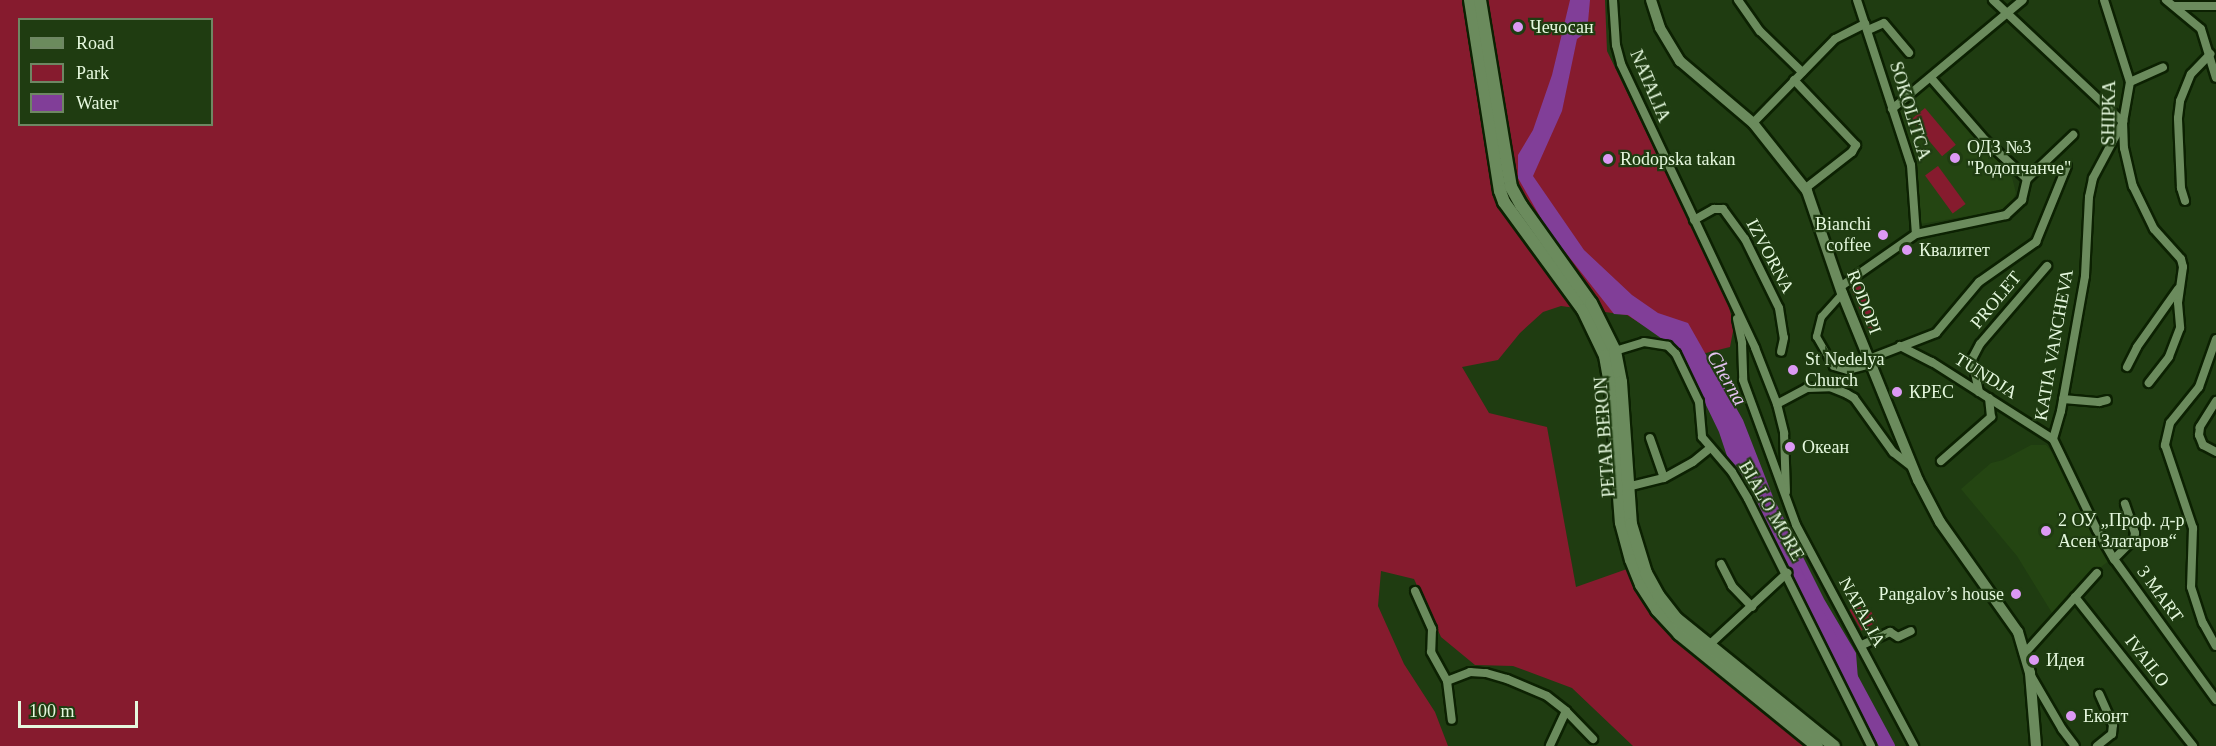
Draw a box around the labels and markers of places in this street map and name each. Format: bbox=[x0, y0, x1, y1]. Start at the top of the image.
place label: Чечосан bbox=[1530, 16, 1594, 38]
marker: Чечосан bbox=[1511, 20, 1525, 34]
place label: ОДЗ №3 "Родопчанче" bbox=[1967, 137, 2071, 180]
place label: Rodopska takan bbox=[1620, 148, 1735, 170]
marker: ОДЗ №3 "Родопчанче" bbox=[1948, 151, 1962, 165]
marker: Rodopska takan bbox=[1601, 152, 1615, 166]
place label: Bianchi coffee bbox=[1815, 214, 1871, 256]
marker: Bianchi coffee bbox=[1876, 228, 1890, 242]
place label: Квалитет bbox=[1919, 239, 1990, 261]
marker: Квалитет bbox=[1900, 243, 1914, 257]
place label: St Nedelya Church bbox=[1805, 349, 1884, 392]
marker: St Nedelya Church bbox=[1786, 363, 1800, 377]
place label: КРЕС bbox=[1909, 381, 1954, 403]
marker: КРЕС bbox=[1890, 385, 1904, 399]
place label: Океан bbox=[1802, 436, 1849, 458]
marker: Океан bbox=[1783, 440, 1797, 454]
place label: 2 ОУ „Проф. д-р Асен Златаров“ bbox=[2058, 510, 2185, 552]
marker: 2 ОУ „Проф. д-р Асен Златаров“ bbox=[2039, 524, 2053, 538]
place label: Pangalov’s house bbox=[1879, 583, 2004, 605]
marker: Pangalov’s house bbox=[2009, 587, 2023, 601]
place label: Идея bbox=[2046, 649, 2084, 671]
marker: Идея bbox=[2027, 653, 2041, 667]
place label: Еконт bbox=[2083, 705, 2128, 727]
marker: Еконт bbox=[2064, 709, 2078, 723]

